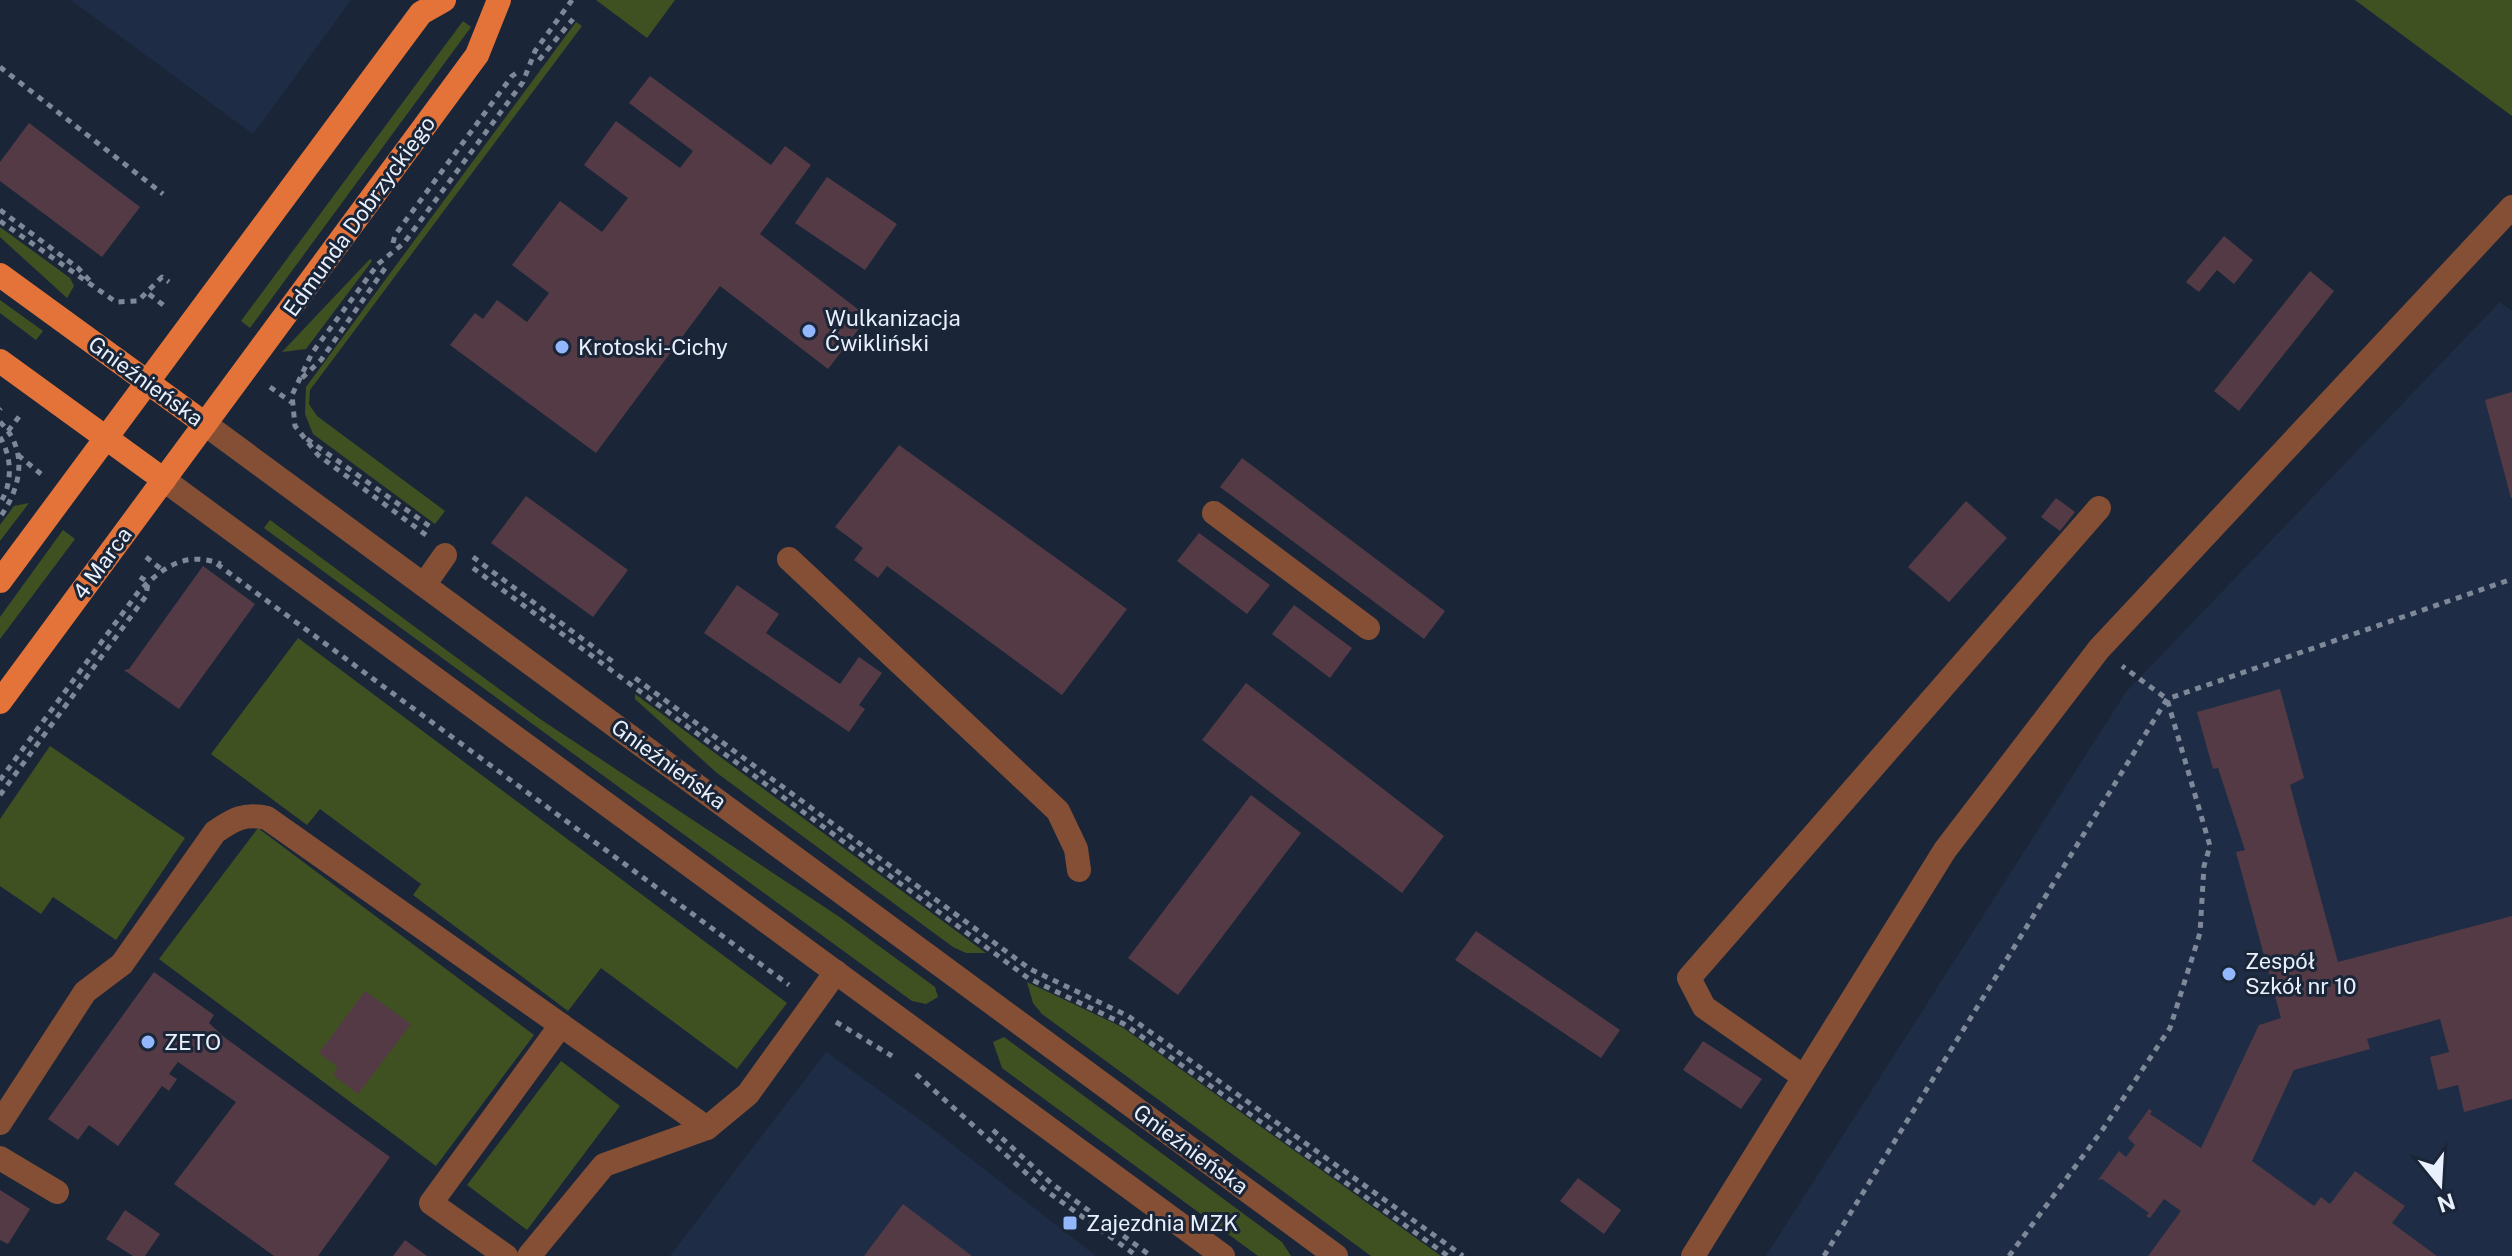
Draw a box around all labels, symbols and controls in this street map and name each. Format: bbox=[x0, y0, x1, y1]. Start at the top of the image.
street label: Edmunda Dobrzyckiego bbox=[278, 111, 440, 321]
place label: Wulkanizacja Ćwikliński bbox=[825, 305, 961, 356]
marker: Wulkanizacja Ćwikliński bbox=[800, 322, 818, 340]
street label: Gnieźnieńska bbox=[84, 331, 208, 431]
place label: Krotoski-Cichy bbox=[578, 334, 728, 360]
marker: Krotoski-Cichy bbox=[553, 338, 571, 356]
street label: 4 Marca bbox=[67, 522, 137, 604]
street label: Gnieźnieńska bbox=[607, 714, 731, 814]
place label: Zespół Szkół nr 10 bbox=[2245, 948, 2357, 999]
marker: Zespół Szkół nr 10 bbox=[2220, 965, 2238, 983]
place label: ZETO bbox=[164, 1029, 221, 1055]
marker: ZETO bbox=[139, 1033, 157, 1051]
street label: Gnieźnieńska bbox=[1129, 1099, 1253, 1199]
north arrow bbox=[2400, 1144, 2480, 1224]
text: N bbox=[2434, 1188, 2458, 1218]
place label: Zajezdnia MZK bbox=[1086, 1210, 1238, 1236]
marker: Zajezdnia MZK bbox=[1061, 1214, 1079, 1232]

